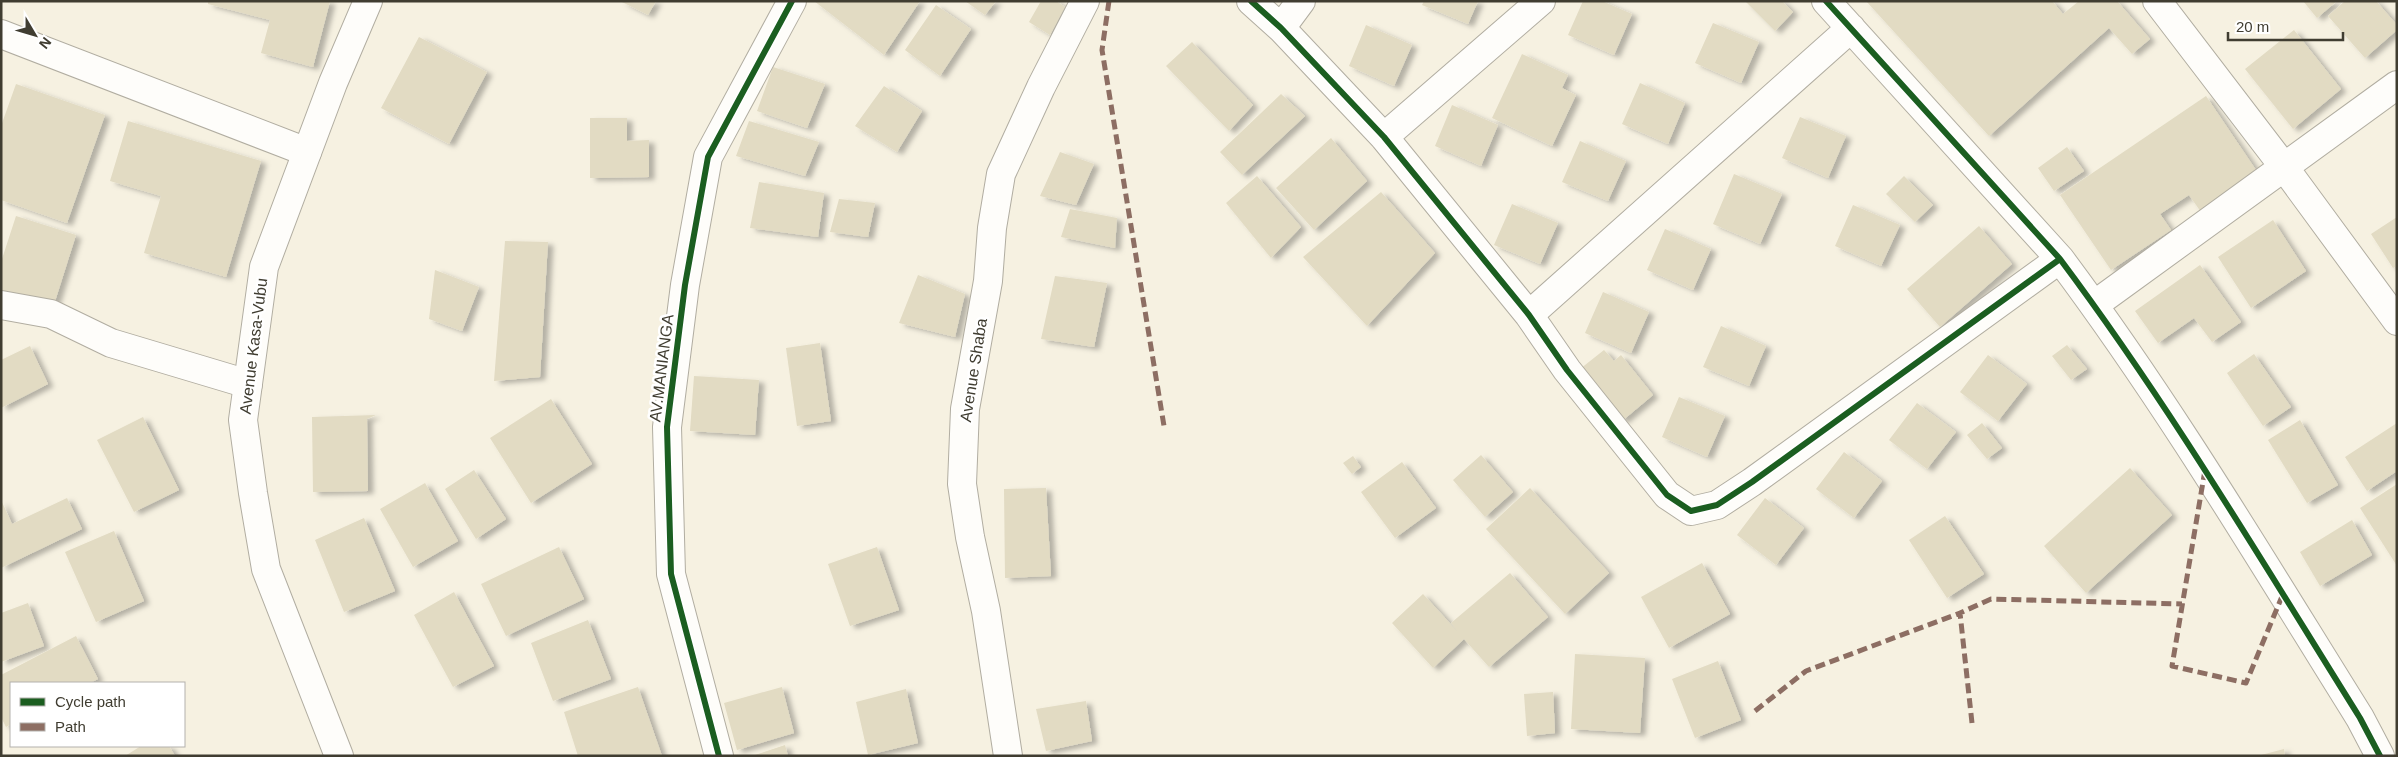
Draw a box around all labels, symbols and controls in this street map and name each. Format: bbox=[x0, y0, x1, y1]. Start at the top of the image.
north arrow bbox=[10, 10, 60, 60]
scale bar bbox=[2228, 10, 2343, 42]
text: 20 m bbox=[2236, 18, 2269, 35]
text: N bbox=[36, 34, 55, 52]
street label: Avenue Kasa-Vubu bbox=[237, 277, 270, 415]
street label: AV.MANIANGA bbox=[646, 313, 677, 423]
street label: Avenue Shaba bbox=[957, 317, 990, 423]
legend bbox=[10, 682, 185, 747]
text: Cycle path bbox=[55, 693, 126, 710]
text: Path bbox=[55, 718, 86, 735]

